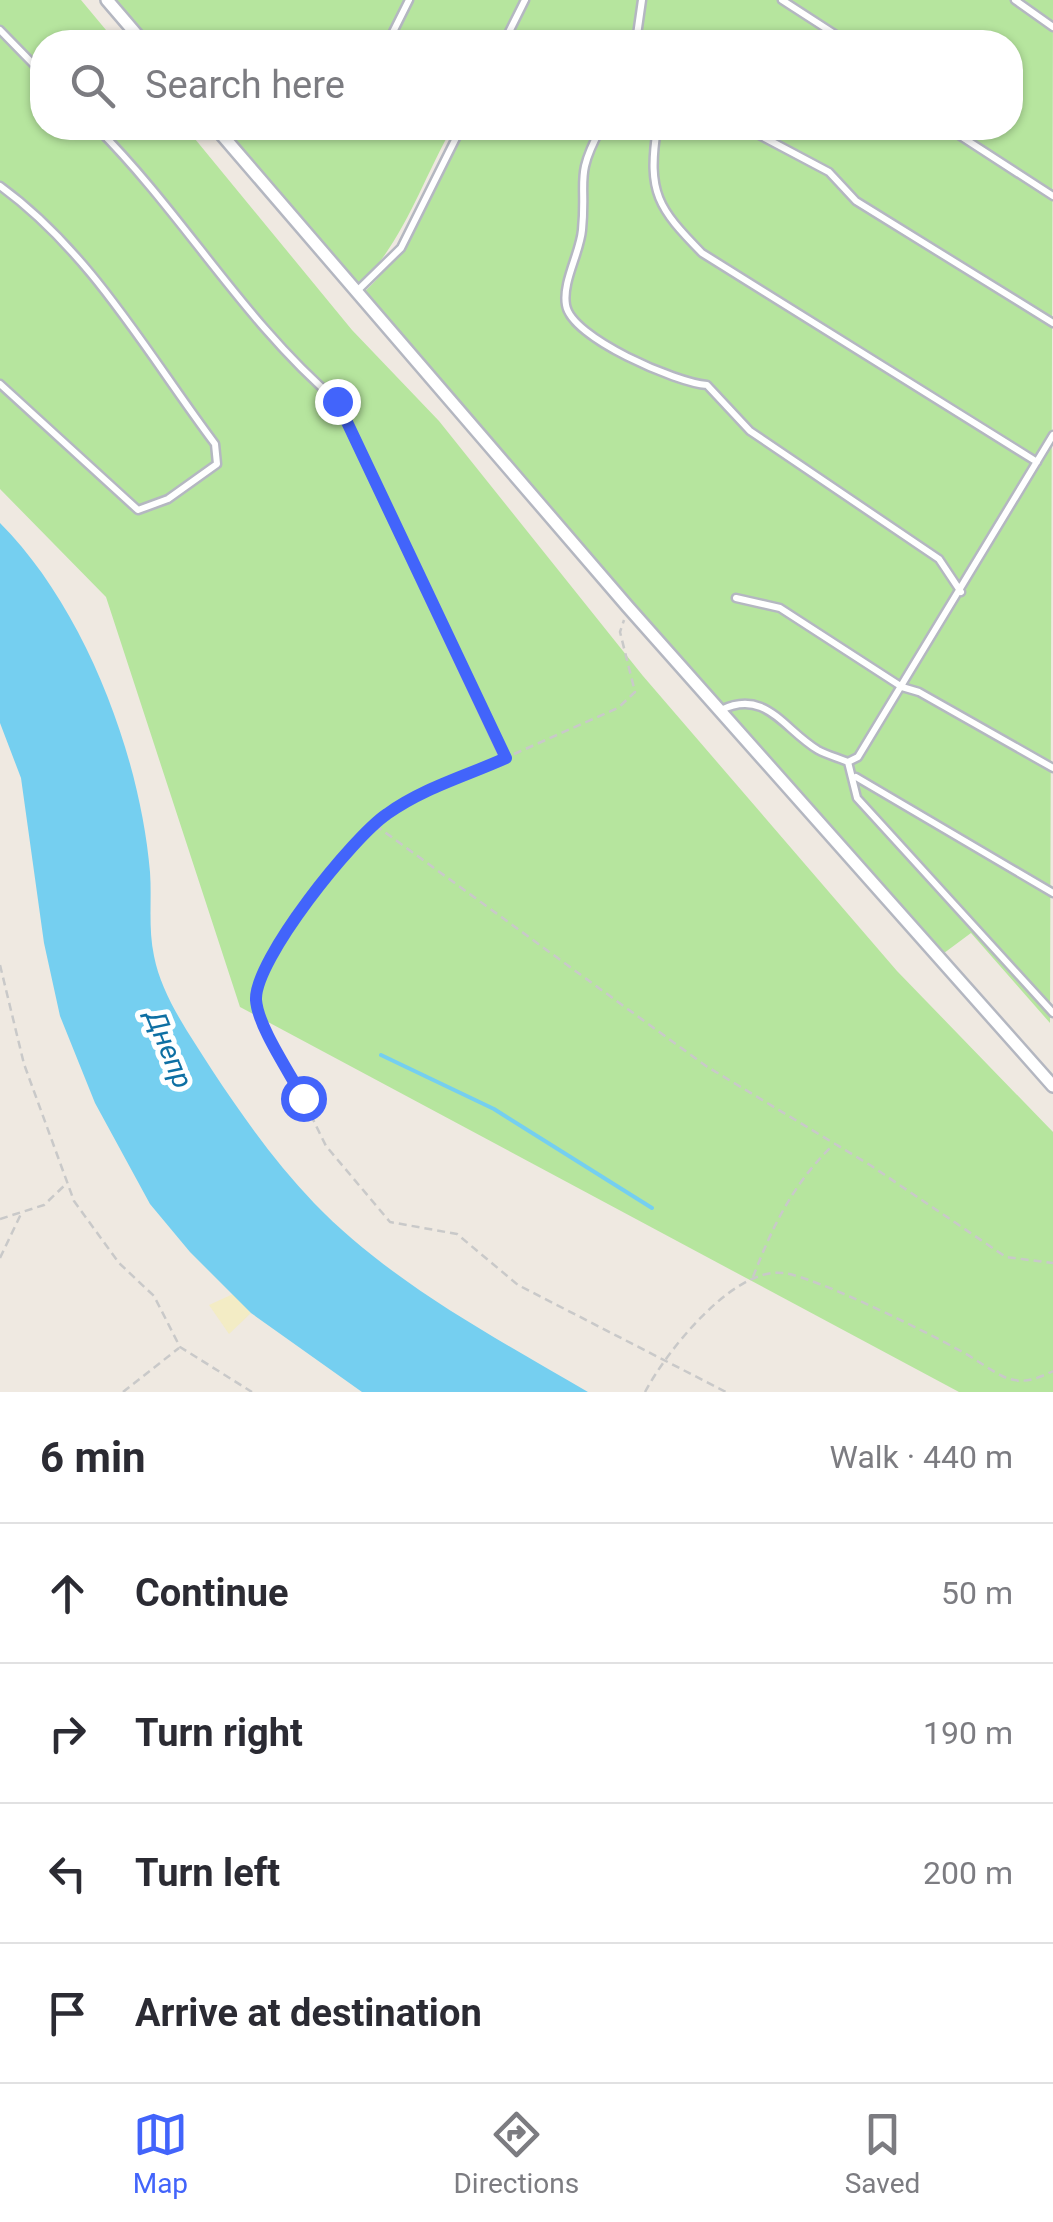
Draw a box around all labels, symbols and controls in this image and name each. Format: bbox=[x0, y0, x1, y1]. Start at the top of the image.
search box bbox=[30, 30, 1023, 140]
icon: search bbox=[65, 58, 120, 113]
text: Search here bbox=[145, 63, 345, 107]
route end bbox=[315, 379, 361, 425]
water label: Днепр bbox=[138, 1003, 200, 1093]
route start bbox=[281, 1076, 327, 1122]
text: 6 min bbox=[40, 1433, 146, 1482]
text: Walk · 440 m bbox=[830, 1438, 1013, 1476]
icon: ahead bbox=[40, 1566, 95, 1621]
text: Continue bbox=[135, 1571, 289, 1615]
text: 50 m bbox=[941, 1574, 1013, 1612]
icon: right bbox=[40, 1706, 95, 1761]
text: Turn right bbox=[135, 1711, 303, 1755]
text: 190 m bbox=[923, 1714, 1013, 1752]
icon: left bbox=[40, 1846, 95, 1901]
text: Turn left bbox=[135, 1851, 280, 1895]
text: 200 m bbox=[923, 1854, 1013, 1892]
icon: arrive bbox=[40, 1986, 95, 2041]
text: Arrive at destination bbox=[135, 1991, 482, 2035]
tab: Map bbox=[133, 2107, 188, 2200]
tab: Directions bbox=[453, 2107, 579, 2200]
tab: Saved bbox=[845, 2107, 920, 2200]

